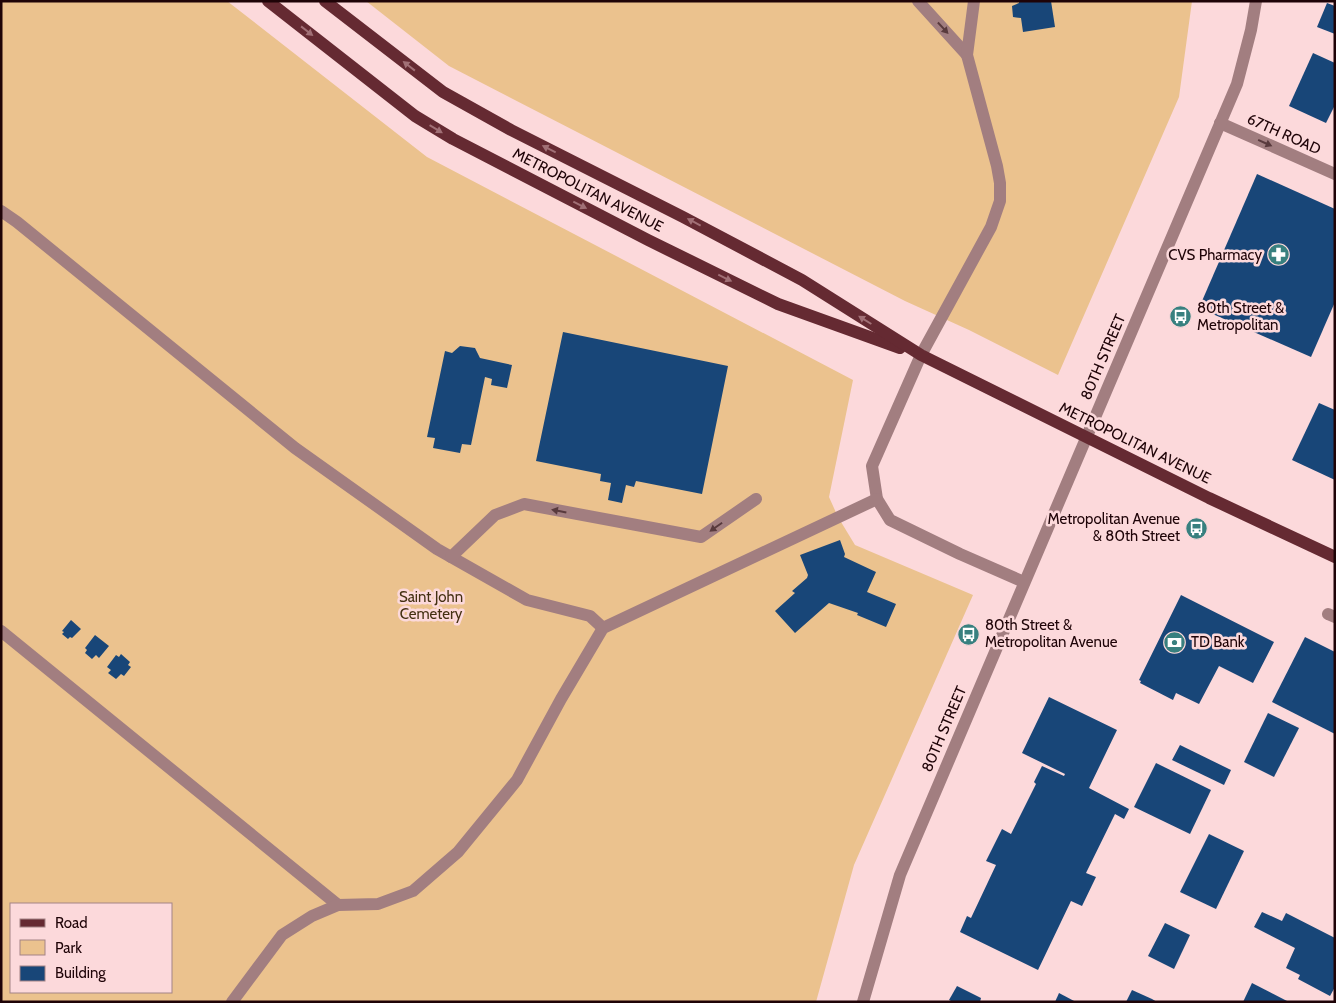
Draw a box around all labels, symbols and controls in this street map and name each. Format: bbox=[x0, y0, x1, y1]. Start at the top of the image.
one-way arrow bbox=[937, 22, 949, 34]
one-way arrow bbox=[300, 26, 313, 37]
one-way arrow bbox=[403, 61, 416, 72]
street label: 67TH ROAD bbox=[1244, 110, 1324, 158]
one-way arrow bbox=[430, 124, 443, 133]
one-way arrow bbox=[1258, 140, 1272, 148]
street label: METROPOLITAN AVENUE bbox=[510, 144, 666, 236]
one-way arrow bbox=[542, 145, 556, 153]
one-way arrow bbox=[573, 201, 587, 209]
one-way arrow bbox=[687, 218, 701, 226]
pharmacy icon: CVS Pharmacy bbox=[1266, 243, 1290, 267]
place label: CVS Pharmacy bbox=[1168, 246, 1262, 264]
one-way arrow bbox=[718, 274, 732, 282]
place label: 80th Street & Metropolitan bbox=[1197, 299, 1284, 334]
bus stop icon: 80th Street & Metropolitan bbox=[1169, 305, 1193, 329]
street label: 80TH STREET bbox=[1077, 311, 1129, 403]
one-way arrow bbox=[859, 315, 872, 325]
street label: METROPOLITAN AVENUE bbox=[1056, 398, 1214, 488]
one-way arrow bbox=[551, 506, 567, 514]
place label: Metropolitan Avenue & 80th Street bbox=[1048, 510, 1180, 545]
bus stop icon: Metropolitan Avenue & 80th Street bbox=[1184, 516, 1208, 540]
one-way arrow bbox=[709, 522, 723, 532]
park label: Saint John Cemetery bbox=[399, 588, 463, 623]
place label: 80th Street & Metropolitan Avenue bbox=[985, 616, 1118, 651]
bus stop icon: 80th Street & Metropolitan Avenue bbox=[957, 622, 981, 646]
bank icon: TD Bank bbox=[1163, 630, 1187, 654]
place label: TD Bank bbox=[1191, 633, 1245, 651]
street label: 80TH STREET bbox=[918, 683, 970, 775]
legend bbox=[10, 903, 172, 993]
text: Road bbox=[55, 914, 88, 932]
text: Park bbox=[55, 939, 82, 957]
text: Building bbox=[55, 964, 106, 982]

